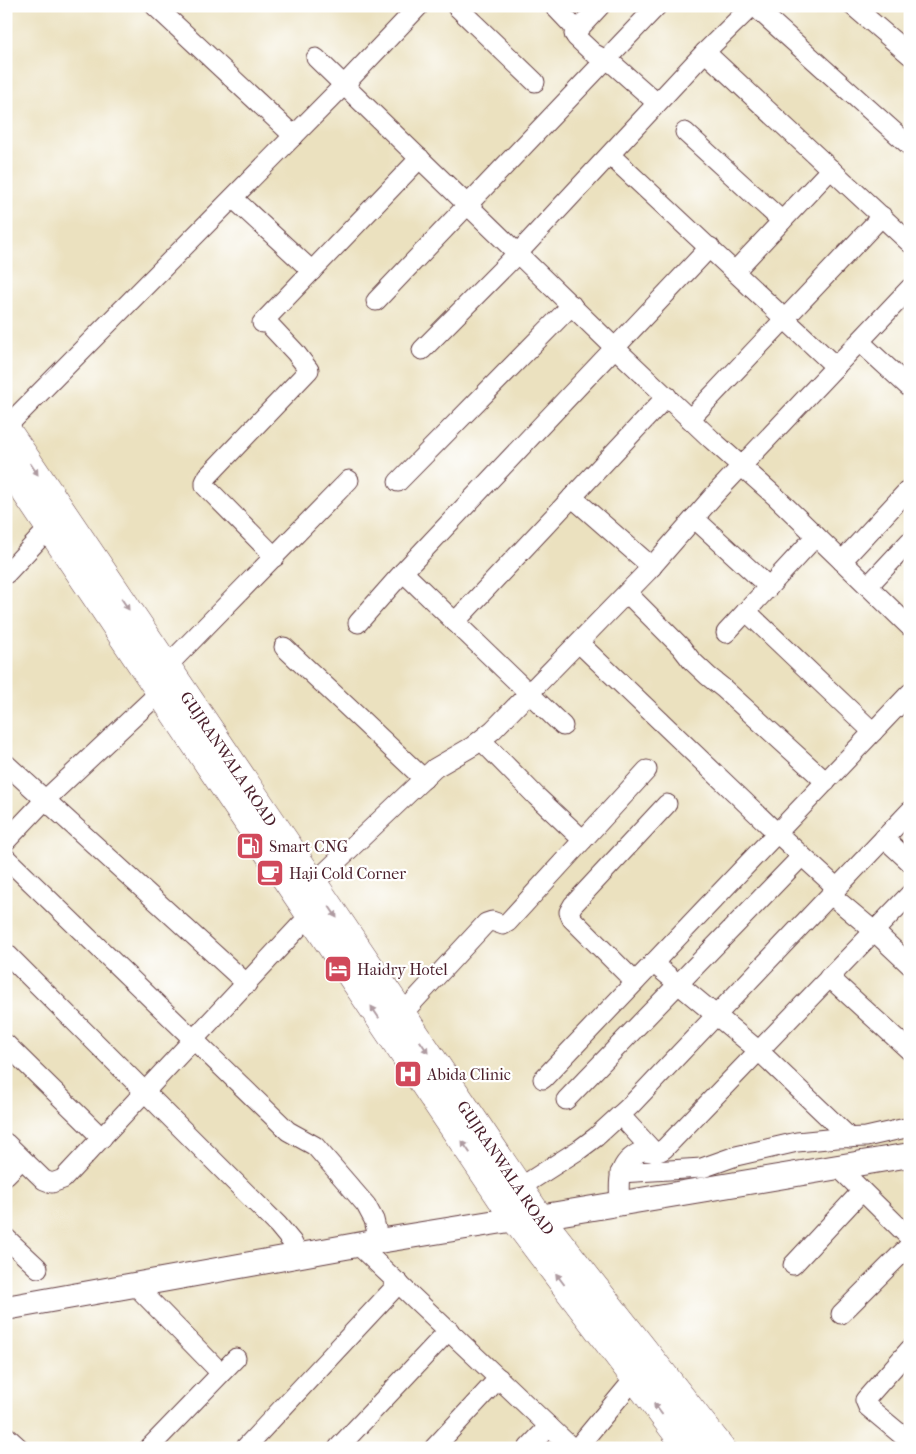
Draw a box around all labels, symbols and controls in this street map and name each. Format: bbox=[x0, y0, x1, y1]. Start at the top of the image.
one-way arrow bbox=[29, 462, 38, 476]
one-way arrow bbox=[120, 597, 130, 610]
street label: GUJRANWALA ROAD bbox=[176, 688, 281, 830]
fuel station icon: Smart CNG bbox=[235, 831, 265, 861]
place label: Smart CNG bbox=[269, 837, 348, 856]
cafe icon: Haji Cold Corner bbox=[255, 858, 285, 888]
place label: Haji Cold Corner bbox=[289, 864, 406, 883]
one-way arrow bbox=[328, 905, 338, 919]
hotel icon: Haidry Hotel bbox=[323, 954, 353, 984]
place label: Haidry Hotel bbox=[357, 960, 448, 979]
one-way arrow bbox=[371, 1005, 380, 1019]
one-way arrow bbox=[419, 1040, 429, 1054]
hospital icon: Abida Clinic bbox=[393, 1059, 423, 1089]
place label: Abida Clinic bbox=[426, 1065, 511, 1084]
street label: GUJRANWALA ROAD bbox=[453, 1097, 558, 1239]
one-way arrow bbox=[461, 1140, 471, 1154]
one-way arrow bbox=[555, 1272, 565, 1286]
one-way arrow bbox=[653, 1403, 664, 1416]

